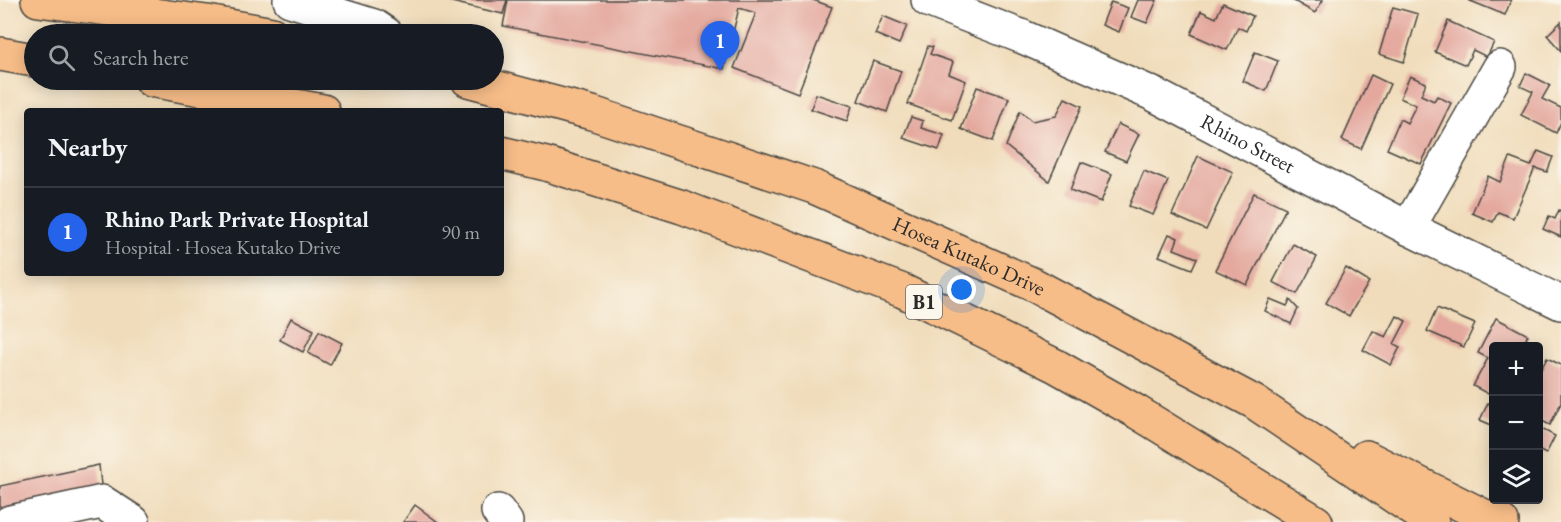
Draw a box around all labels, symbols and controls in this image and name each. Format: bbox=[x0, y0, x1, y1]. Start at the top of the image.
pin: 1 bbox=[700, 22, 740, 71]
search box bbox=[24, 24, 504, 90]
icon: search bbox=[45, 41, 78, 74]
text: Search here bbox=[93, 43, 188, 72]
street label: Rhino Street bbox=[1196, 108, 1300, 179]
text: Nearby bbox=[48, 130, 128, 164]
text: Rhino Park Private Hospital bbox=[105, 205, 369, 234]
street label: Hosea Kutako Drive bbox=[888, 210, 1050, 302]
text: 1 bbox=[62, 219, 73, 245]
text: 90 m bbox=[441, 219, 480, 245]
text: Hospital · Hosea Kutako Drive bbox=[105, 234, 341, 260]
your location bbox=[947, 275, 976, 304]
road number: B1 bbox=[906, 285, 942, 319]
map controls bbox=[1489, 342, 1543, 504]
button: + bbox=[1489, 342, 1543, 396]
button: − bbox=[1489, 396, 1543, 450]
button: layers bbox=[1489, 450, 1543, 504]

